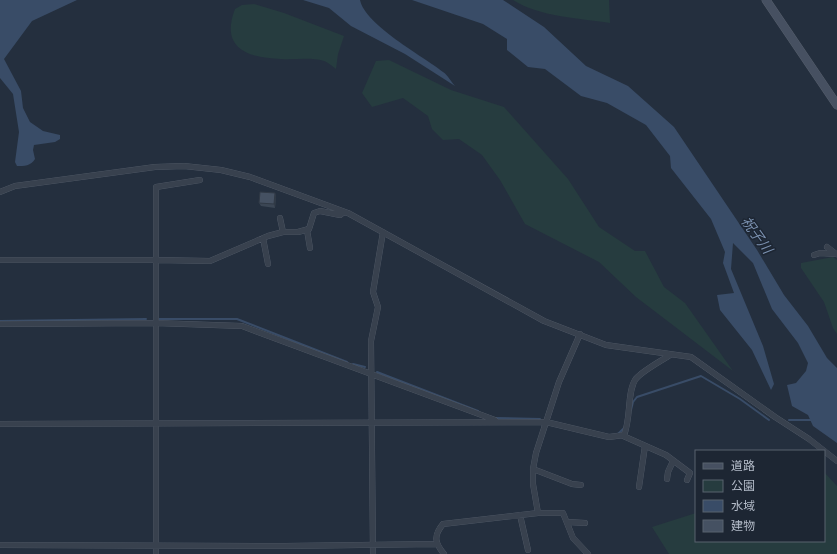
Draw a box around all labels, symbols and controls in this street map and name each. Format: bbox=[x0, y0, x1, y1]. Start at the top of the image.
water label: 祝子川 bbox=[738, 213, 777, 258]
legend bbox=[695, 450, 825, 542]
text: 道路 bbox=[731, 459, 755, 472]
text: 公園 bbox=[731, 479, 755, 492]
text: 水域 bbox=[731, 499, 755, 512]
text: 建物 bbox=[731, 519, 755, 532]

